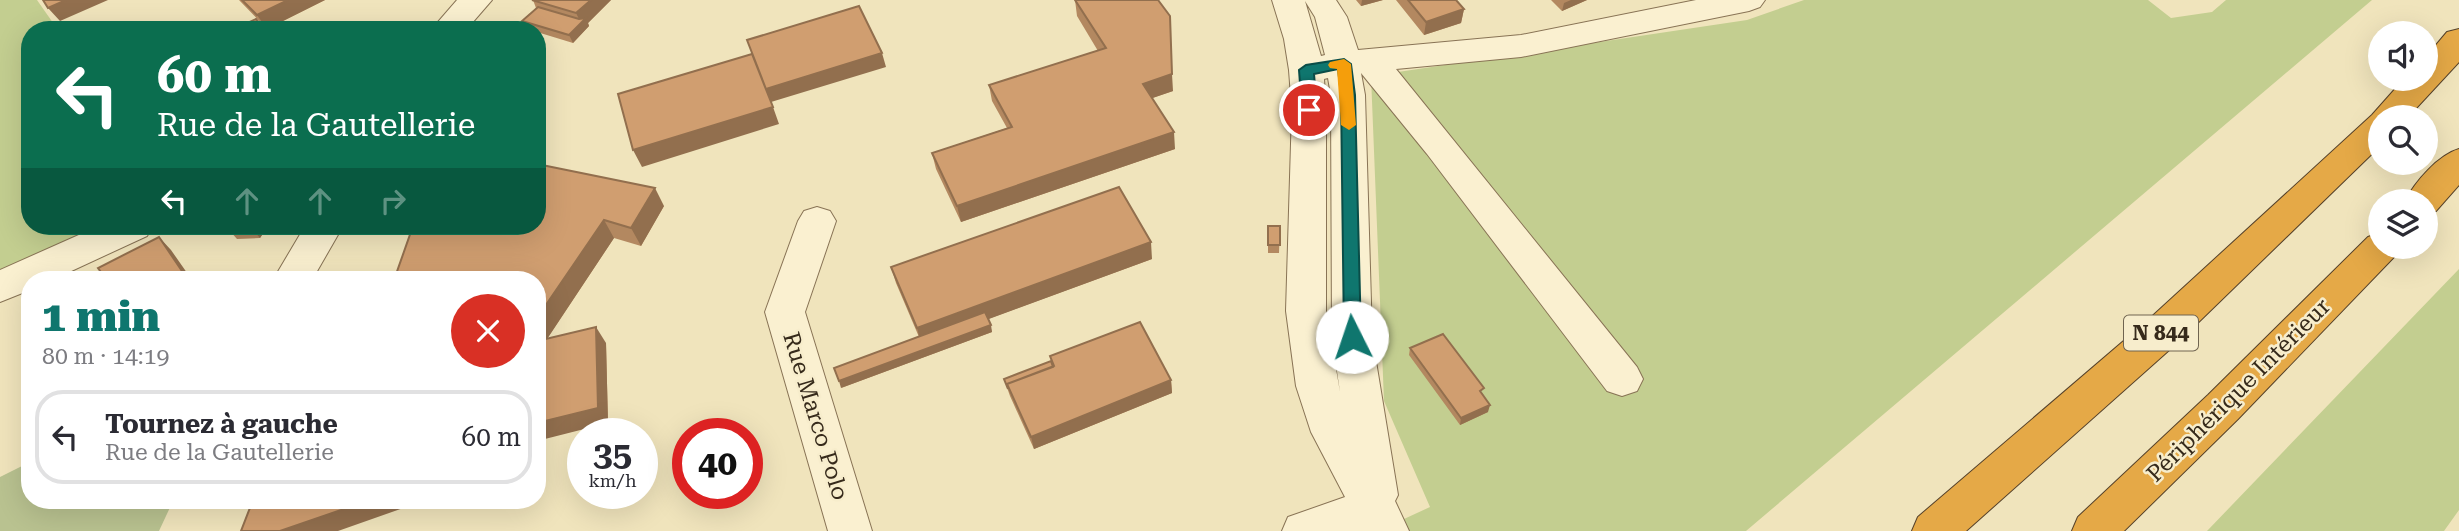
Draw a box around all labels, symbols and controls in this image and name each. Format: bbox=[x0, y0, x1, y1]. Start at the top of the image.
map controls bbox=[2368, 21, 2438, 259]
button: sound bbox=[2368, 21, 2438, 91]
text: 60 m bbox=[157, 47, 272, 104]
icon: left bbox=[42, 49, 133, 140]
pin bbox=[1279, 80, 1339, 140]
icon: arrive bbox=[1290, 91, 1328, 129]
button: search bbox=[2368, 105, 2438, 175]
text: Rue de la Gautellerie bbox=[157, 106, 475, 144]
icon: left bbox=[155, 182, 193, 220]
icon: ahead bbox=[228, 182, 266, 220]
icon: ahead bbox=[301, 182, 339, 220]
icon: right bbox=[374, 182, 412, 220]
button: layers bbox=[2368, 189, 2438, 259]
text: 1 min bbox=[42, 292, 160, 341]
street label: Périphérique Intérieur bbox=[2141, 293, 2336, 488]
button: close bbox=[451, 294, 525, 368]
position arrow bbox=[1315, 300, 1389, 374]
road number: N 844 bbox=[2124, 316, 2198, 350]
street label: Rue Marco Polo bbox=[777, 329, 854, 503]
text: 80 m · 14:19 bbox=[42, 343, 169, 370]
text: Tournez à gauche bbox=[105, 409, 338, 439]
icon: left bbox=[46, 418, 84, 456]
speed limit sign: 40 bbox=[672, 418, 763, 509]
text: 60 m bbox=[462, 422, 521, 452]
text: 35 bbox=[593, 434, 632, 475]
text: Rue de la Gautellerie bbox=[105, 439, 334, 466]
text: km/h bbox=[588, 470, 637, 491]

